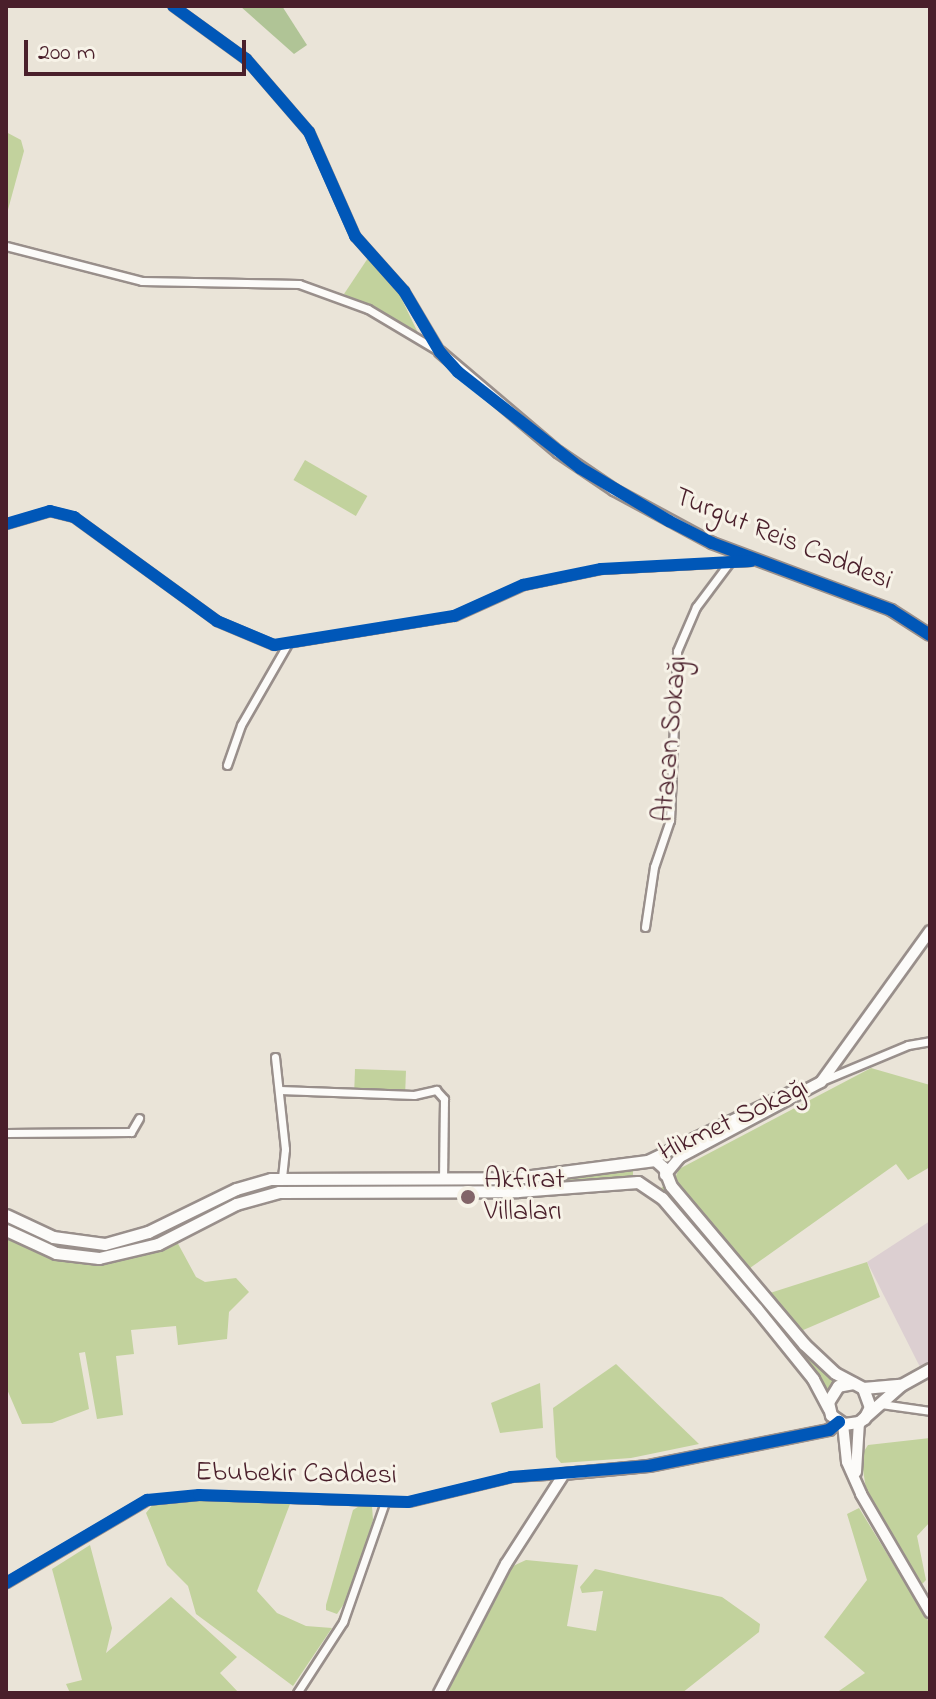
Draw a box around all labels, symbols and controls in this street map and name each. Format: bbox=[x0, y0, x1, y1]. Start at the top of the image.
scale bar bbox=[28, 24, 250, 74]
text: 200 m bbox=[38, 36, 95, 71]
street label: Turgut Reis Caddesi bbox=[669, 481, 897, 599]
street label: Atacan Sokağı bbox=[648, 654, 696, 824]
street label: Hikmet Sokağı bbox=[654, 1072, 814, 1170]
place label: Akfırat Villaları bbox=[484, 1164, 565, 1230]
marker: Akfırat Villaları bbox=[459, 1188, 477, 1206]
street label: Ebubekir Caddesi bbox=[195, 1456, 397, 1494]

